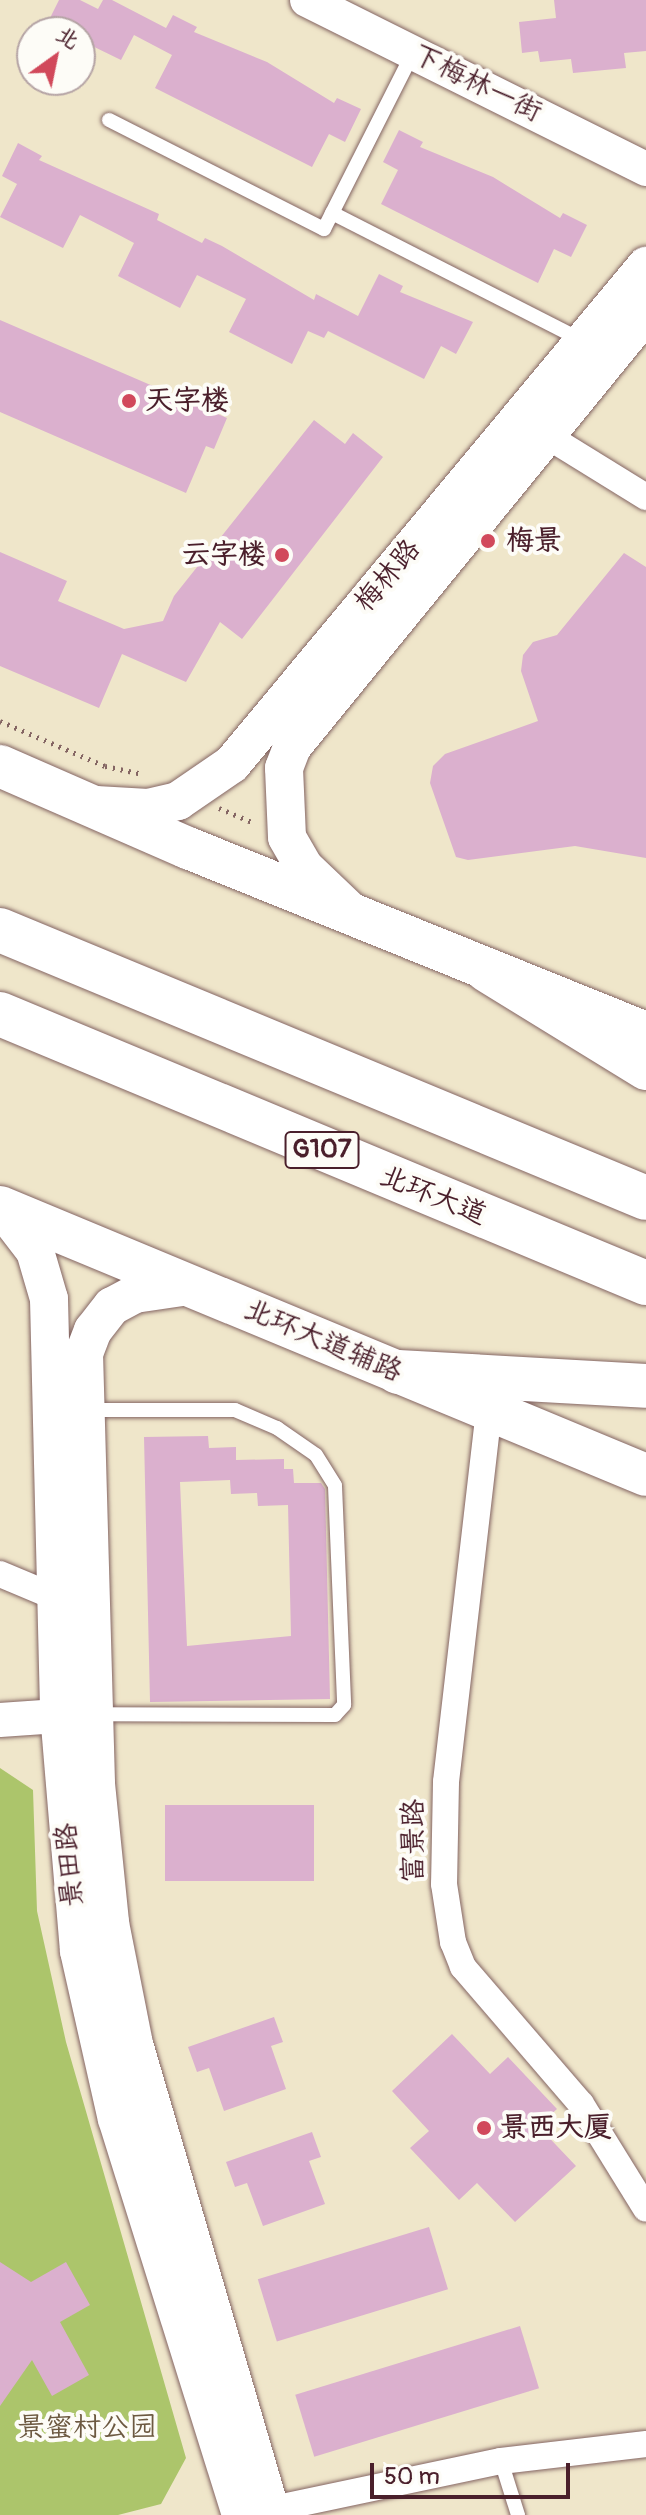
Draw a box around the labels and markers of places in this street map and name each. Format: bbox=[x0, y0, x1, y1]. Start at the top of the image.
place label: 天字楼 bbox=[145, 384, 229, 418]
marker: 天字楼 bbox=[120, 392, 138, 410]
place label: 梅景 bbox=[506, 524, 562, 558]
marker: 梅景 bbox=[477, 530, 499, 552]
place label: 云字楼 bbox=[182, 538, 266, 572]
marker: 云字楼 bbox=[273, 546, 291, 564]
place label: 景西大厦 bbox=[500, 2111, 612, 2145]
marker: 景西大厦 bbox=[475, 2119, 493, 2137]

